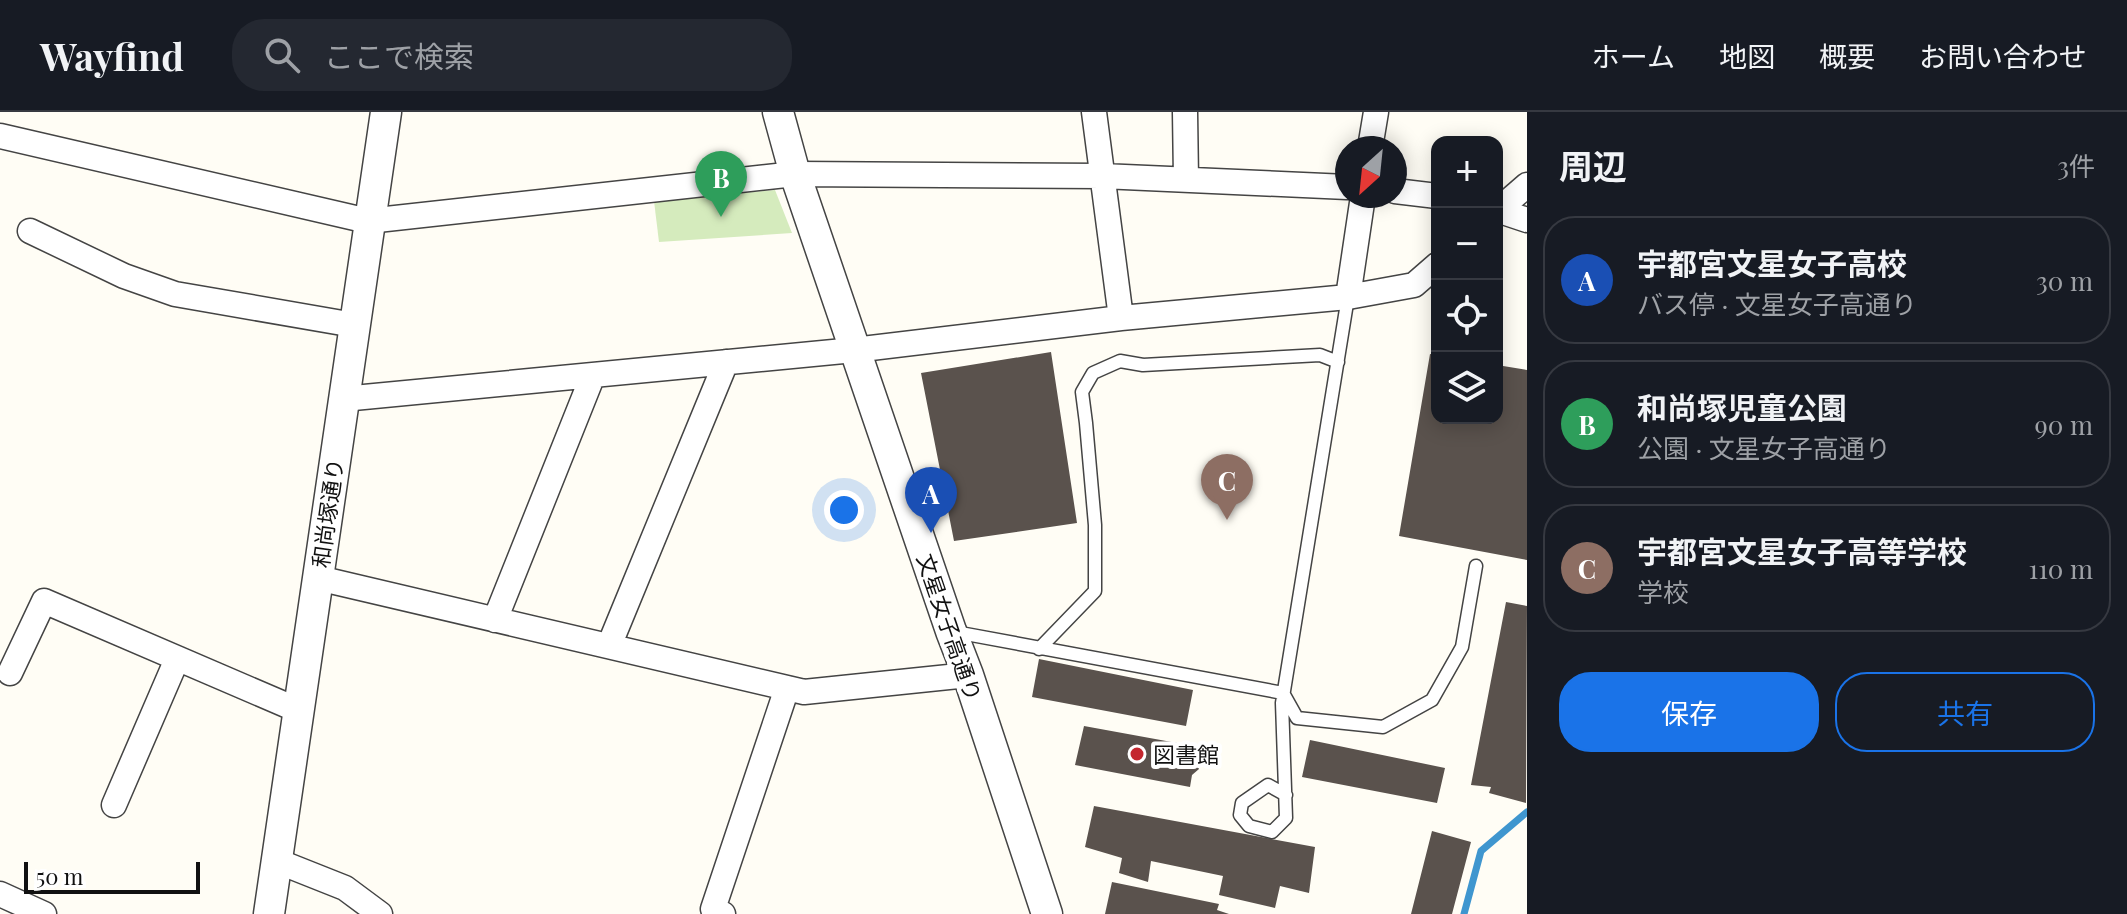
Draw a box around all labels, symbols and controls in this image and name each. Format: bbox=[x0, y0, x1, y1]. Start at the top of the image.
search box bbox=[232, 19, 792, 91]
text: Wayfind bbox=[40, 30, 184, 81]
icon: search bbox=[260, 33, 304, 77]
text: ここで検索 bbox=[324, 36, 474, 76]
text: ホーム bbox=[1592, 37, 1675, 74]
text: 地図 bbox=[1719, 37, 1775, 74]
text: 概要 bbox=[1819, 37, 1875, 74]
text: お問い合わせ bbox=[1919, 37, 2087, 74]
north arrow bbox=[1335, 136, 1407, 208]
map controls bbox=[1431, 136, 1503, 424]
button: + bbox=[1431, 136, 1503, 208]
text: 周辺 bbox=[1559, 142, 1627, 188]
text: 3件 bbox=[2057, 148, 2095, 183]
pin: B bbox=[695, 151, 747, 217]
button: − bbox=[1431, 208, 1503, 280]
text: 宇都宮文星女子高校 bbox=[1637, 243, 1907, 283]
text: A bbox=[1578, 263, 1596, 298]
text: 30 m bbox=[2036, 263, 2093, 298]
button: locate bbox=[1431, 280, 1503, 352]
text: バス停 · 文星女子高通り bbox=[1637, 286, 1917, 321]
button: layers bbox=[1431, 352, 1503, 424]
text: 和尚塚児童公園 bbox=[1637, 387, 1847, 427]
text: B bbox=[1578, 407, 1596, 442]
text: 90 m bbox=[2035, 407, 2093, 442]
text: 公園 · 文星女子高通り bbox=[1637, 430, 1891, 465]
pin: C bbox=[1201, 454, 1253, 520]
street label: 和尚塚通り bbox=[304, 456, 350, 570]
pin: A bbox=[905, 467, 957, 533]
your location bbox=[824, 490, 864, 530]
text: 宇都宮文星女子高等学校 bbox=[1637, 531, 1967, 571]
street label: 文星女子高通り bbox=[911, 549, 989, 705]
text: C bbox=[1578, 551, 1596, 586]
text: 110 m bbox=[2029, 551, 2093, 586]
text: 学校 bbox=[1637, 574, 1689, 609]
button: 保存 bbox=[1559, 672, 1819, 752]
button: 共有 bbox=[1835, 672, 2095, 752]
place label: 図書館 bbox=[1153, 739, 1219, 769]
marker: 図書館 bbox=[1128, 745, 1146, 763]
scale bar bbox=[24, 858, 200, 894]
text: 50 m bbox=[36, 861, 83, 891]

